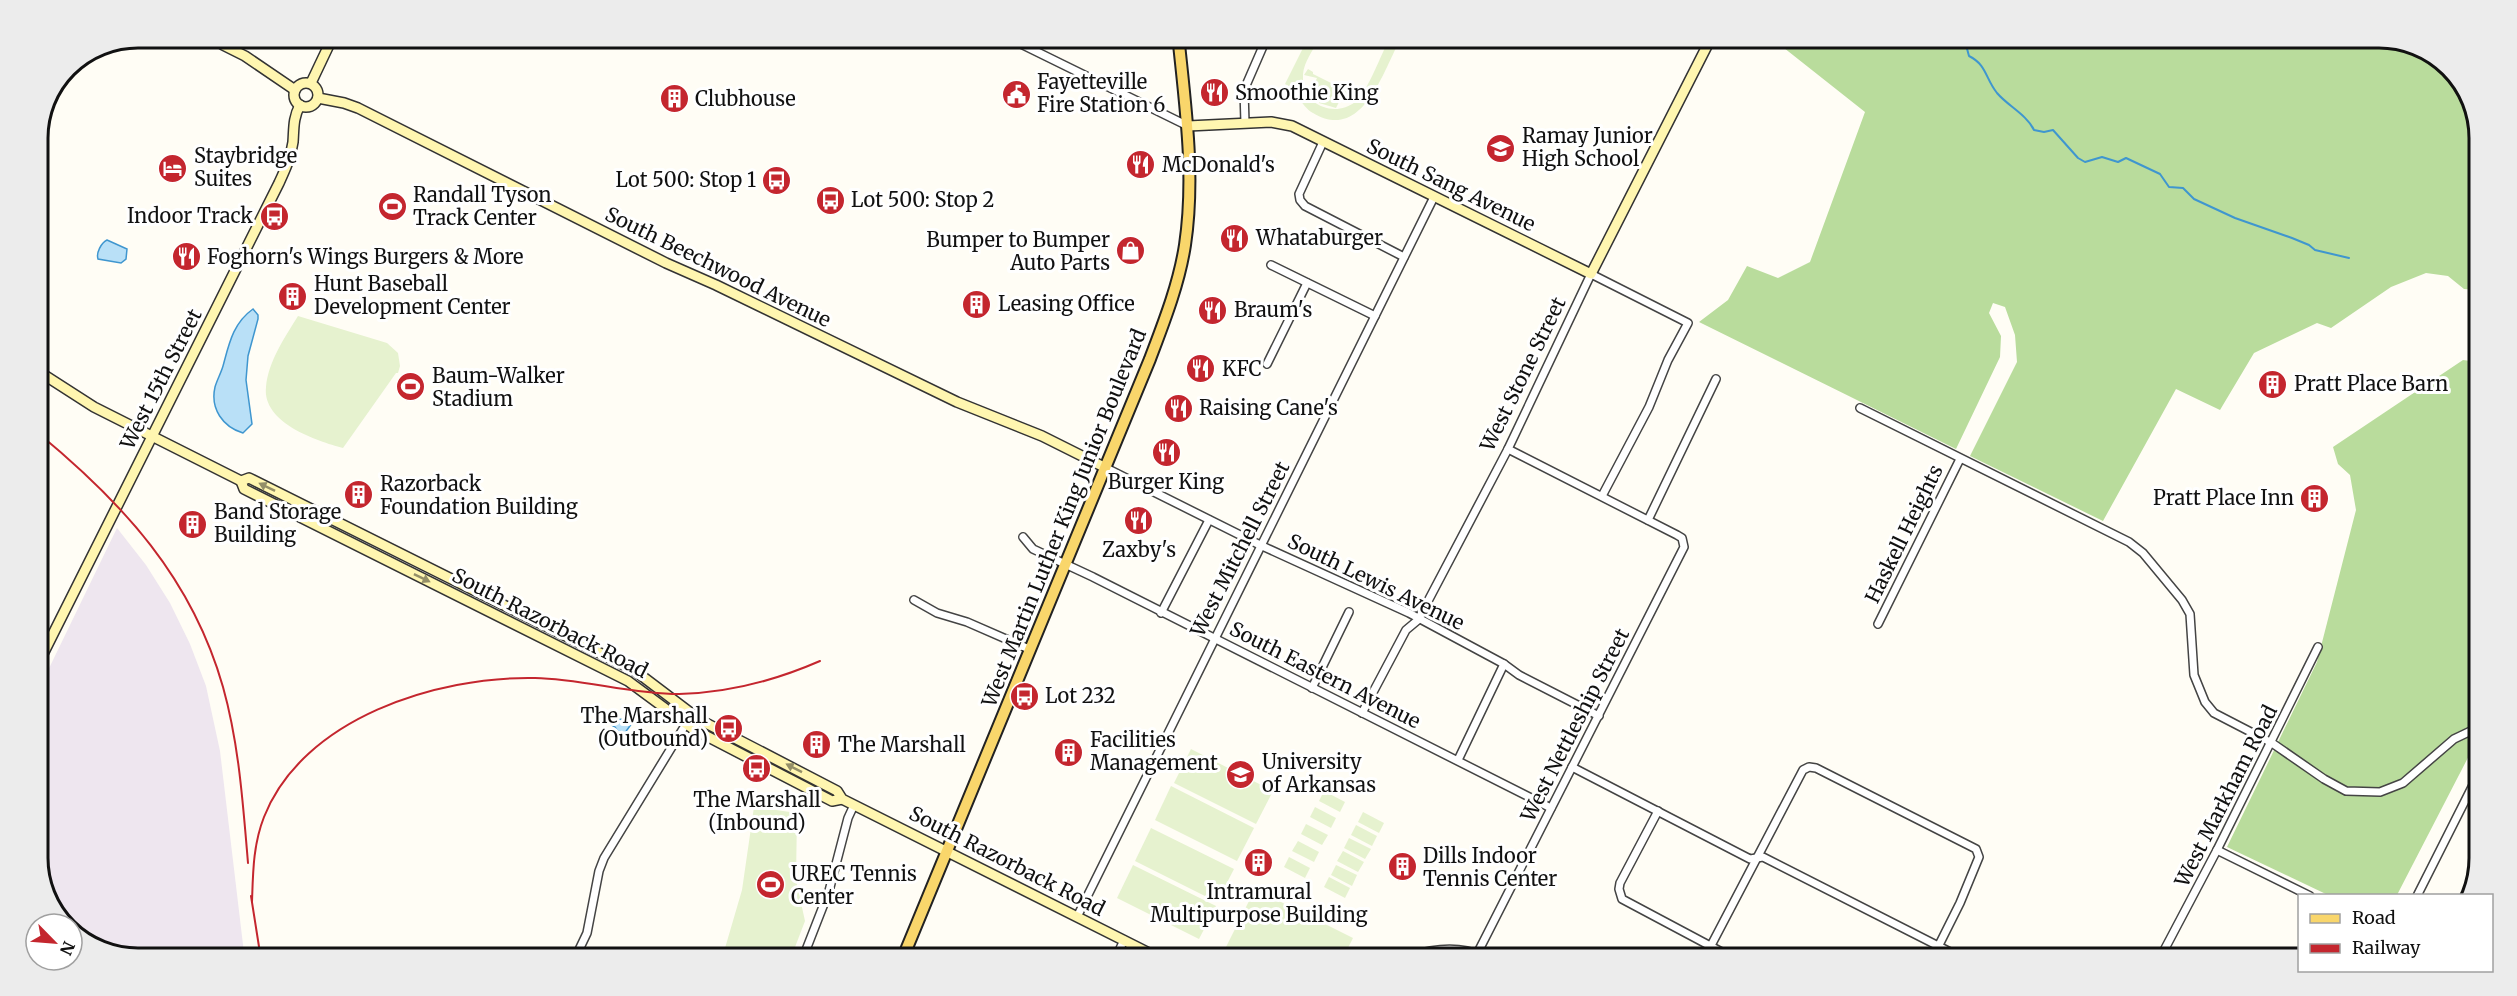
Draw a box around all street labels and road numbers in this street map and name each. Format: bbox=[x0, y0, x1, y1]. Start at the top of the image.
street label: South Sang Avenue bbox=[1363, 133, 1540, 236]
street label: South Beechwood Avenue bbox=[601, 201, 835, 332]
street label: West Stone Street bbox=[1474, 292, 1571, 456]
street label: West 15th Street bbox=[114, 304, 207, 454]
street label: West Martin Luther King Junior Boulevard bbox=[976, 325, 1151, 711]
street label: West Mitchell Street bbox=[1184, 457, 1295, 641]
street label: Haskell Heights bbox=[1859, 461, 1948, 607]
street label: South Lewis Avenue bbox=[1284, 528, 1469, 635]
street label: South Razorback Road bbox=[448, 562, 652, 683]
street label: South Eastern Avenue bbox=[1226, 616, 1425, 734]
street label: West Nettleship Street bbox=[1515, 624, 1634, 826]
street label: West Markham Road bbox=[2168, 701, 2282, 892]
street label: South Razorback Road bbox=[905, 800, 1109, 921]

